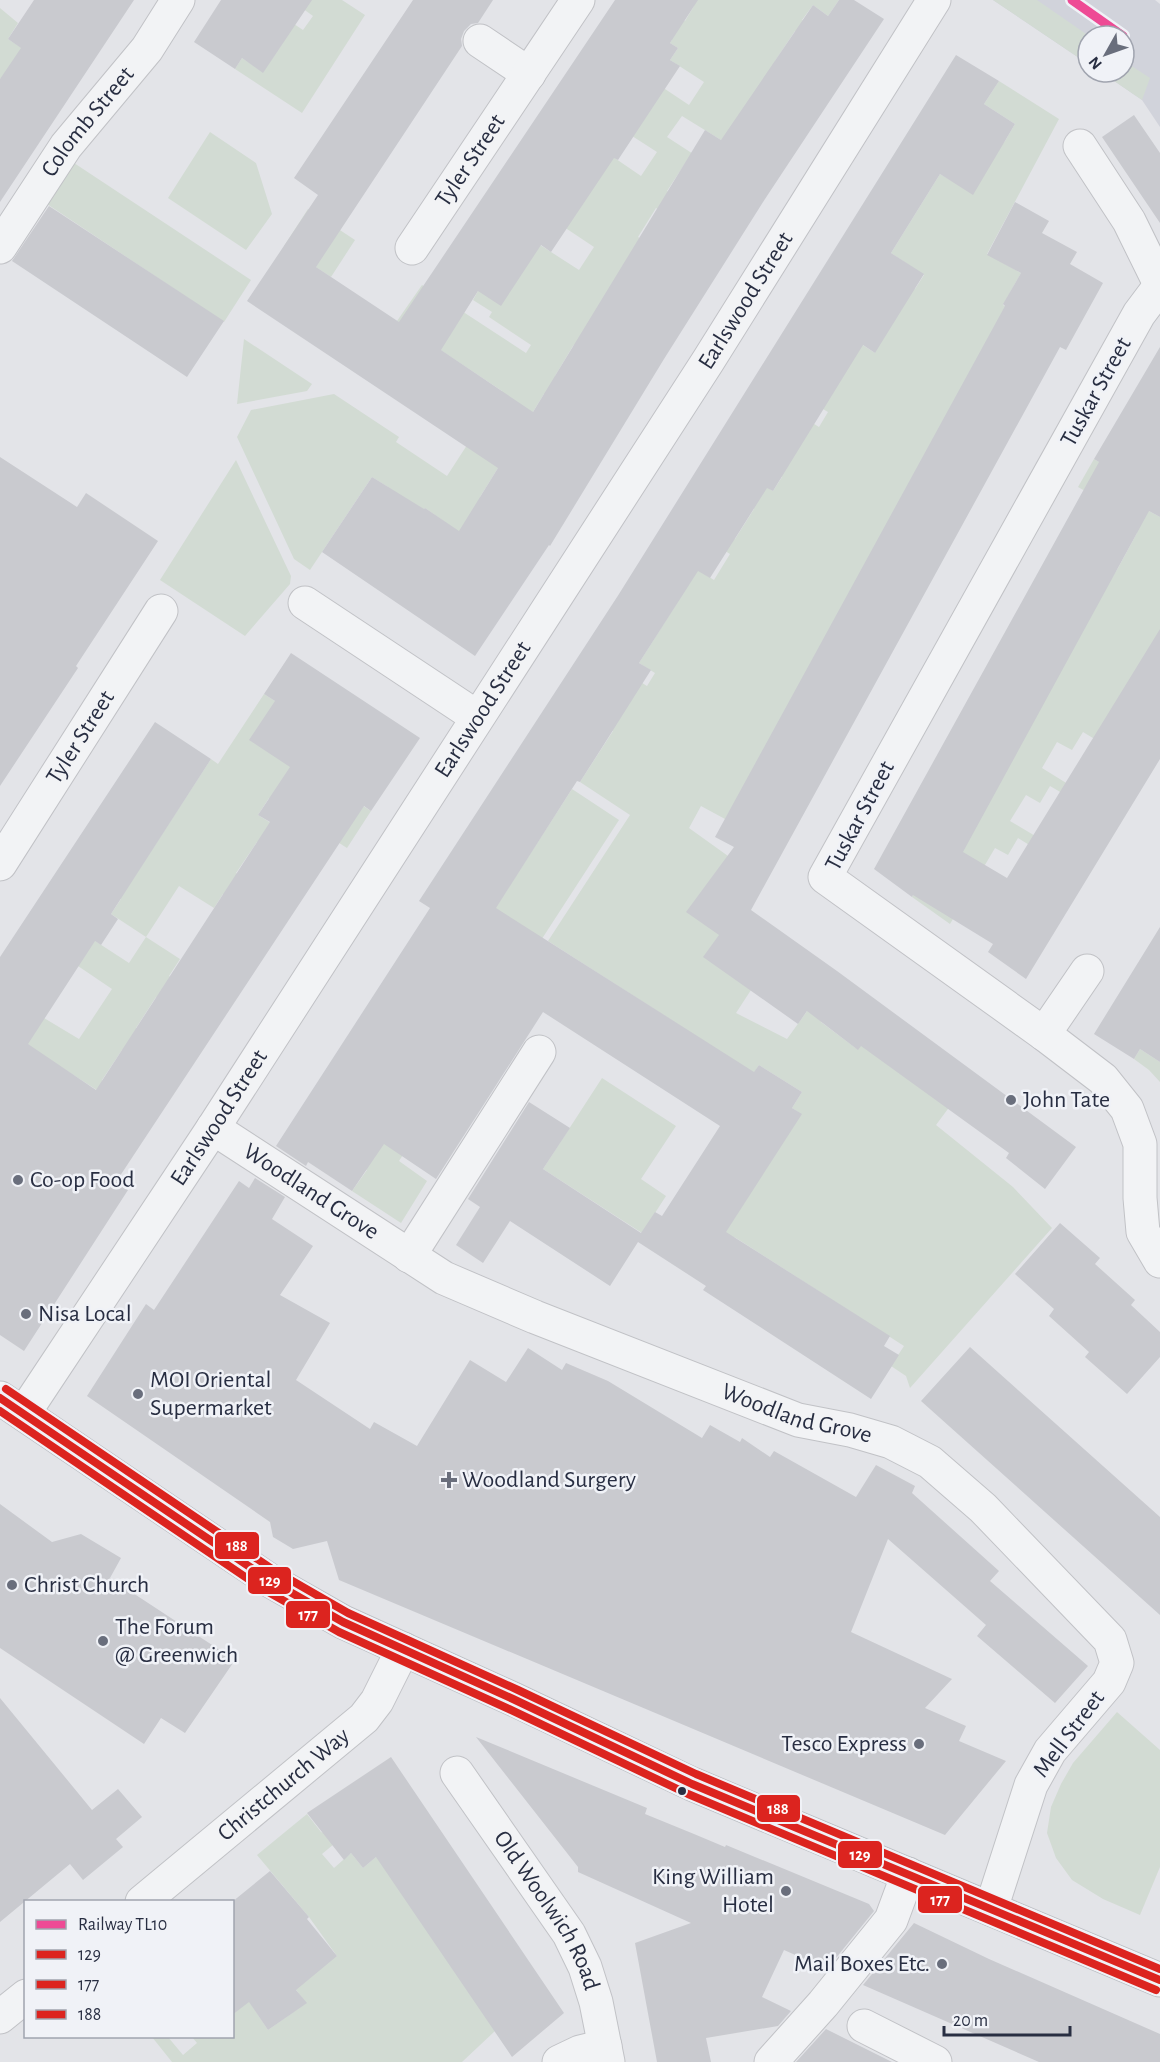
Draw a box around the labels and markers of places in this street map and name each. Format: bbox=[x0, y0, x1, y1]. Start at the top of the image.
place label: John Tate bbox=[1023, 1088, 1110, 1112]
marker: John Tate bbox=[1004, 1093, 1018, 1107]
place label: Co-op Food bbox=[30, 1168, 135, 1192]
marker: Co-op Food bbox=[11, 1173, 25, 1187]
place label: Nisa Local bbox=[38, 1302, 132, 1326]
marker: Nisa Local bbox=[19, 1307, 33, 1321]
place label: MOI Oriental Supermarket bbox=[150, 1368, 272, 1420]
marker: MOI Oriental Supermarket bbox=[131, 1387, 145, 1401]
place label: Woodland Surgery bbox=[462, 1468, 636, 1492]
marker: Woodland Surgery bbox=[440, 1471, 458, 1489]
place label: Christ Church bbox=[24, 1573, 149, 1597]
marker: Christ Church bbox=[5, 1578, 19, 1592]
place label: The Forum @ Greenwich bbox=[115, 1615, 238, 1667]
marker: The Forum @ Greenwich bbox=[96, 1634, 110, 1648]
place label: Tesco Express bbox=[781, 1732, 907, 1756]
marker: Tesco Express bbox=[912, 1737, 926, 1751]
unlabelled marker bbox=[676, 1785, 688, 1797]
place label: King William Hotel bbox=[652, 1865, 774, 1917]
marker: King William Hotel bbox=[779, 1884, 793, 1898]
place label: Mail Boxes Etc. bbox=[794, 1952, 930, 1976]
marker: Mail Boxes Etc. bbox=[935, 1957, 949, 1971]

